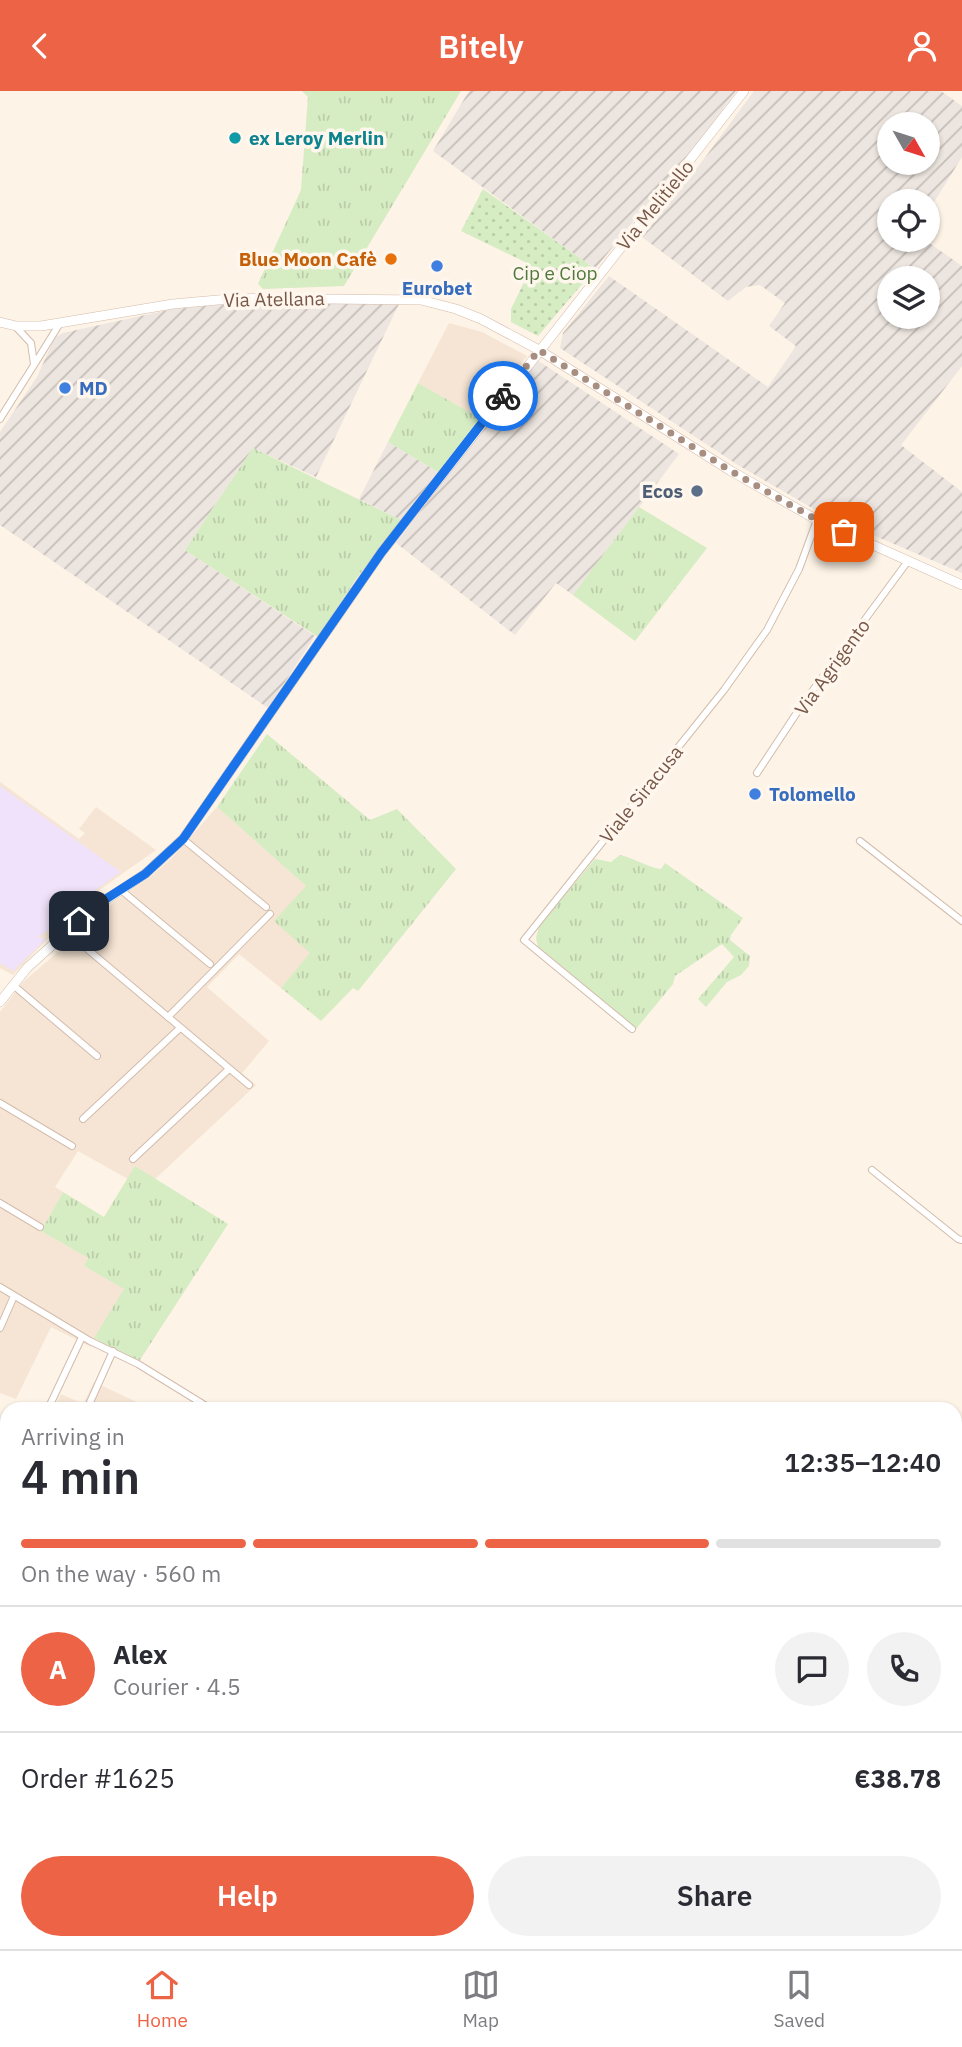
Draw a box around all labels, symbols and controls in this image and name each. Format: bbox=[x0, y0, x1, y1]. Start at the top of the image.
text: Bitely bbox=[438, 25, 524, 67]
icon: back bbox=[21, 27, 59, 65]
icon: person bbox=[903, 27, 941, 65]
north arrow bbox=[877, 112, 940, 175]
map controls bbox=[877, 112, 940, 329]
place label: ex Leroy Merlin bbox=[249, 126, 384, 150]
marker: ex Leroy Merlin bbox=[227, 130, 243, 146]
street label: Via Melitiello bbox=[611, 155, 699, 255]
button: locate bbox=[877, 189, 940, 252]
place label: Blue Moon Cafè bbox=[239, 247, 377, 271]
marker: Blue Moon Cafè bbox=[383, 251, 399, 267]
marker: Eurobet bbox=[429, 258, 445, 274]
park label: Cip e Ciop bbox=[512, 261, 598, 285]
button: layers bbox=[877, 266, 940, 329]
place label: Eurobet bbox=[402, 276, 472, 300]
street label: Via Atellana bbox=[223, 286, 325, 312]
courier bbox=[468, 361, 538, 431]
place label: MD bbox=[79, 376, 108, 400]
icon: bike bbox=[484, 377, 522, 415]
marker: MD bbox=[57, 380, 73, 396]
place label: Ecos bbox=[642, 479, 683, 503]
marker: Ecos bbox=[689, 483, 705, 499]
pin bbox=[814, 502, 874, 562]
icon: bag bbox=[825, 513, 863, 551]
street label: Via Agrigento bbox=[789, 614, 875, 720]
street label: Viale Siracusa bbox=[594, 740, 688, 848]
place label: Tolomello bbox=[769, 782, 856, 806]
marker: Tolomello bbox=[747, 786, 763, 802]
pin bbox=[49, 891, 109, 951]
icon: home bbox=[60, 902, 98, 940]
text: Arriving in bbox=[21, 1421, 125, 1451]
text: 12:35–12:40 bbox=[784, 1445, 941, 1479]
text: 4 min bbox=[21, 1447, 140, 1507]
text: On the way · 560 m bbox=[21, 1558, 221, 1588]
button: chat bbox=[775, 1632, 849, 1706]
button: phone bbox=[867, 1632, 941, 1706]
text: Alex bbox=[113, 1637, 167, 1671]
text: A bbox=[49, 1652, 67, 1686]
text: Courier · 4.5 bbox=[113, 1671, 241, 1701]
text: Order #1625 bbox=[21, 1761, 175, 1795]
text: €38.78 bbox=[854, 1761, 941, 1795]
button: Help bbox=[21, 1856, 474, 1936]
button: Share bbox=[488, 1856, 941, 1936]
tab: Home bbox=[137, 1966, 188, 2032]
tab: Map bbox=[462, 1966, 500, 2032]
tab: Saved bbox=[773, 1966, 825, 2032]

